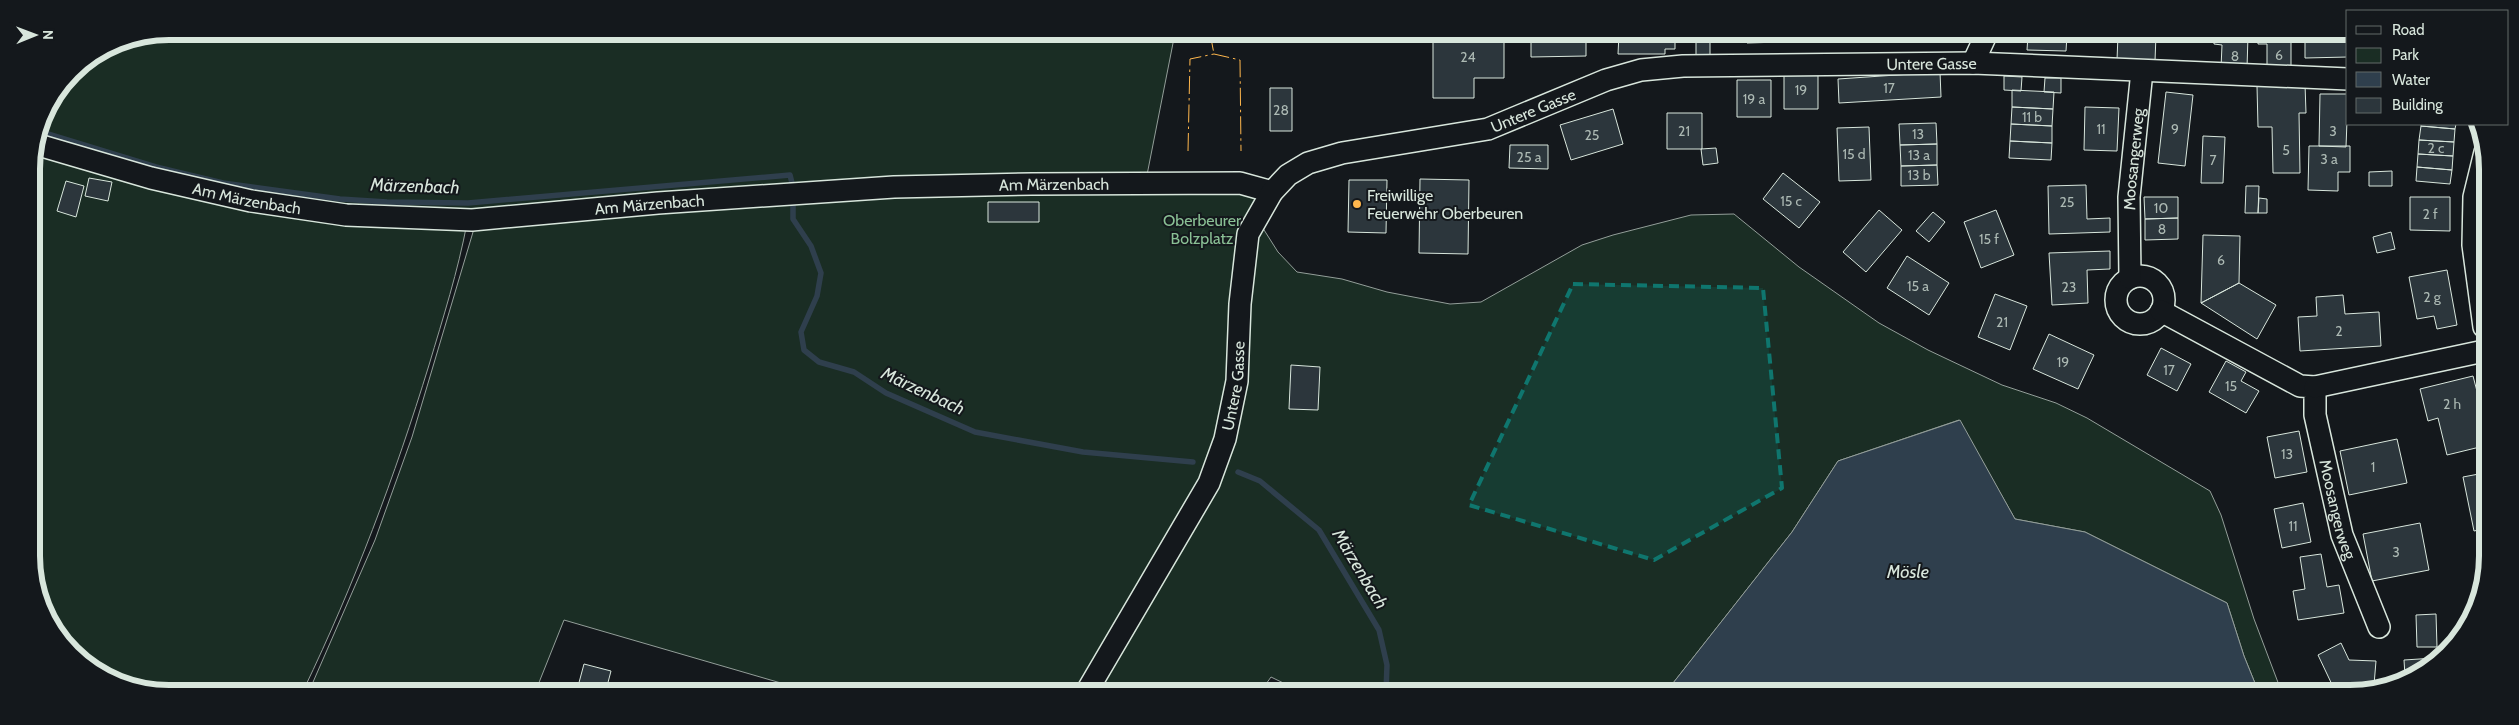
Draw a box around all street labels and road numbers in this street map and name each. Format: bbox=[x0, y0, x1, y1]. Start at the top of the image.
street label: Untere Gasse bbox=[1886, 53, 1977, 73]
street label: Untere Gasse bbox=[1488, 84, 1578, 136]
street label: Moosangerweg bbox=[2119, 106, 2148, 210]
street label: Am Märzenbach bbox=[999, 174, 1109, 194]
street label: Am Märzenbach bbox=[191, 178, 302, 218]
street label: Am Märzenbach bbox=[594, 190, 705, 218]
street label: Untere Gasse bbox=[1218, 341, 1248, 432]
street label: Moosangerweg bbox=[2316, 458, 2361, 563]

